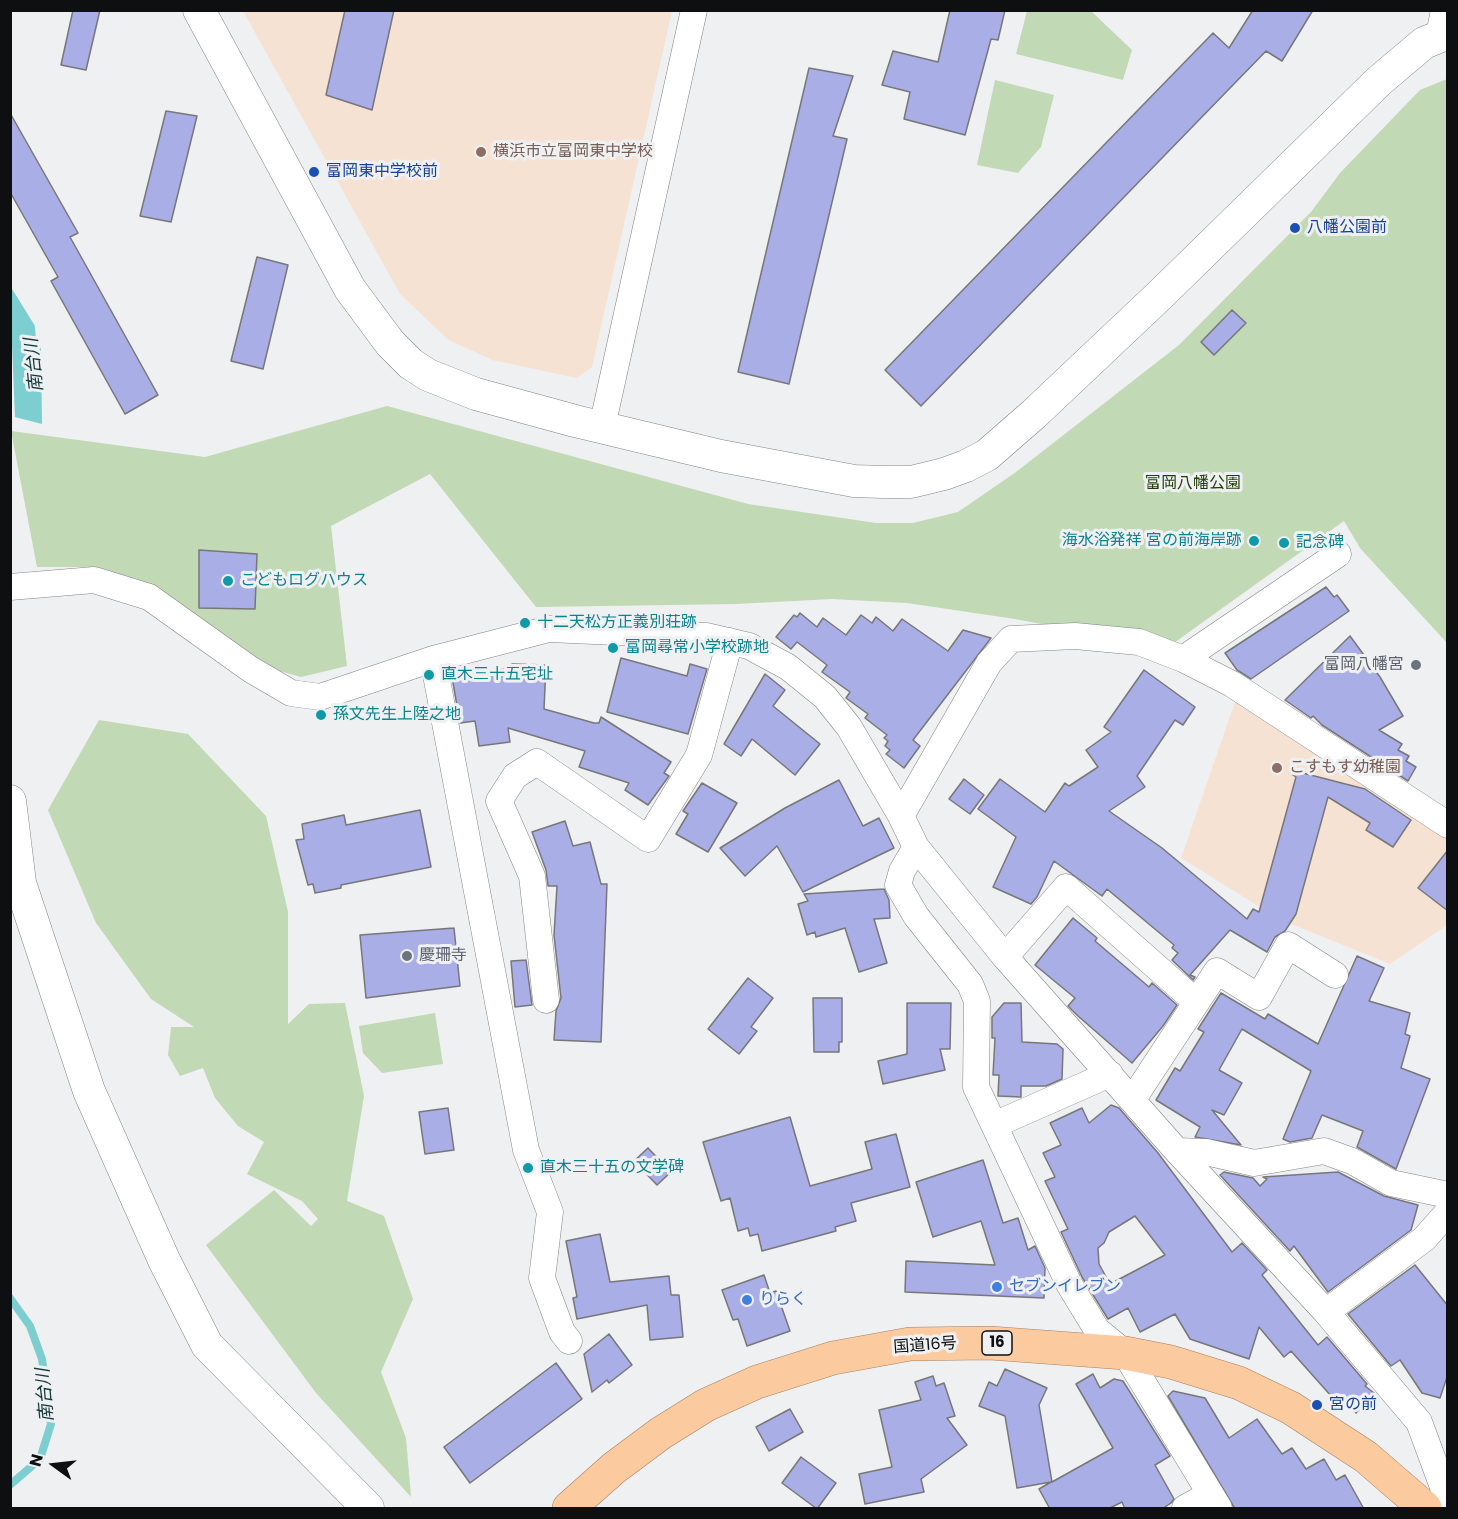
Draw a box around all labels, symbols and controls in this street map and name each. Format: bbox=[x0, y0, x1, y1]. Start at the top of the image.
place label: 横浜市立富岡東中学校 bbox=[493, 142, 653, 162]
marker: 横浜市立富岡東中学校 bbox=[474, 145, 488, 159]
place label: 富岡東中学校前 bbox=[326, 162, 438, 182]
marker: 富岡東中学校前 bbox=[307, 165, 321, 179]
place label: 八幡公園前 bbox=[1307, 218, 1387, 238]
marker: 八幡公園前 bbox=[1288, 221, 1302, 235]
water label: 南台川 bbox=[21, 337, 49, 393]
park label: 富岡八幡公園 bbox=[1145, 474, 1241, 494]
place label: 海水浴発祥 宮の前海岸跡 bbox=[1062, 531, 1242, 551]
place label: 記念碑 bbox=[1296, 533, 1344, 553]
marker: 海水浴発祥 宮の前海岸跡 bbox=[1247, 534, 1261, 548]
marker: 記念碑 bbox=[1277, 536, 1291, 550]
place label: こどもログハウス bbox=[240, 571, 368, 591]
marker: こどもログハウス bbox=[221, 574, 235, 588]
place label: 十二天松方正義別荘跡 bbox=[537, 613, 697, 633]
marker: 十二天松方正義別荘跡 bbox=[518, 616, 532, 630]
place label: 富岡尋常小学校跡地 bbox=[625, 638, 769, 658]
marker: 富岡尋常小学校跡地 bbox=[606, 641, 620, 655]
place label: 富岡八幡宮 bbox=[1324, 655, 1404, 675]
marker: 富岡八幡宮 bbox=[1409, 658, 1423, 672]
place label: 直木三十五宅址 bbox=[441, 665, 553, 685]
marker: 直木三十五宅址 bbox=[422, 668, 436, 682]
place label: 孫文先生上陸之地 bbox=[333, 705, 461, 725]
marker: 孫文先生上陸之地 bbox=[314, 708, 328, 722]
place label: こすもす幼稚園 bbox=[1289, 758, 1401, 778]
marker: こすもす幼稚園 bbox=[1270, 761, 1284, 775]
place label: 慶珊寺 bbox=[419, 946, 467, 966]
marker: 慶珊寺 bbox=[400, 949, 414, 963]
place label: 直木三十五の文学碑 bbox=[540, 1158, 684, 1178]
marker: 直木三十五の文学碑 bbox=[521, 1161, 535, 1175]
place label: セブンイレブン bbox=[1009, 1277, 1121, 1297]
marker: セブンイレブン bbox=[990, 1280, 1004, 1294]
place label: りらく bbox=[759, 1290, 807, 1310]
marker: りらく bbox=[740, 1293, 754, 1307]
road number: 16 bbox=[982, 1331, 1012, 1355]
street label: 国道16号 bbox=[893, 1334, 957, 1358]
water label: 南台川 bbox=[33, 1367, 59, 1423]
place label: 宮の前 bbox=[1329, 1395, 1377, 1415]
marker: 宮の前 bbox=[1310, 1398, 1324, 1412]
north arrow bbox=[24, 1435, 84, 1495]
text: N bbox=[23, 1451, 49, 1469]

